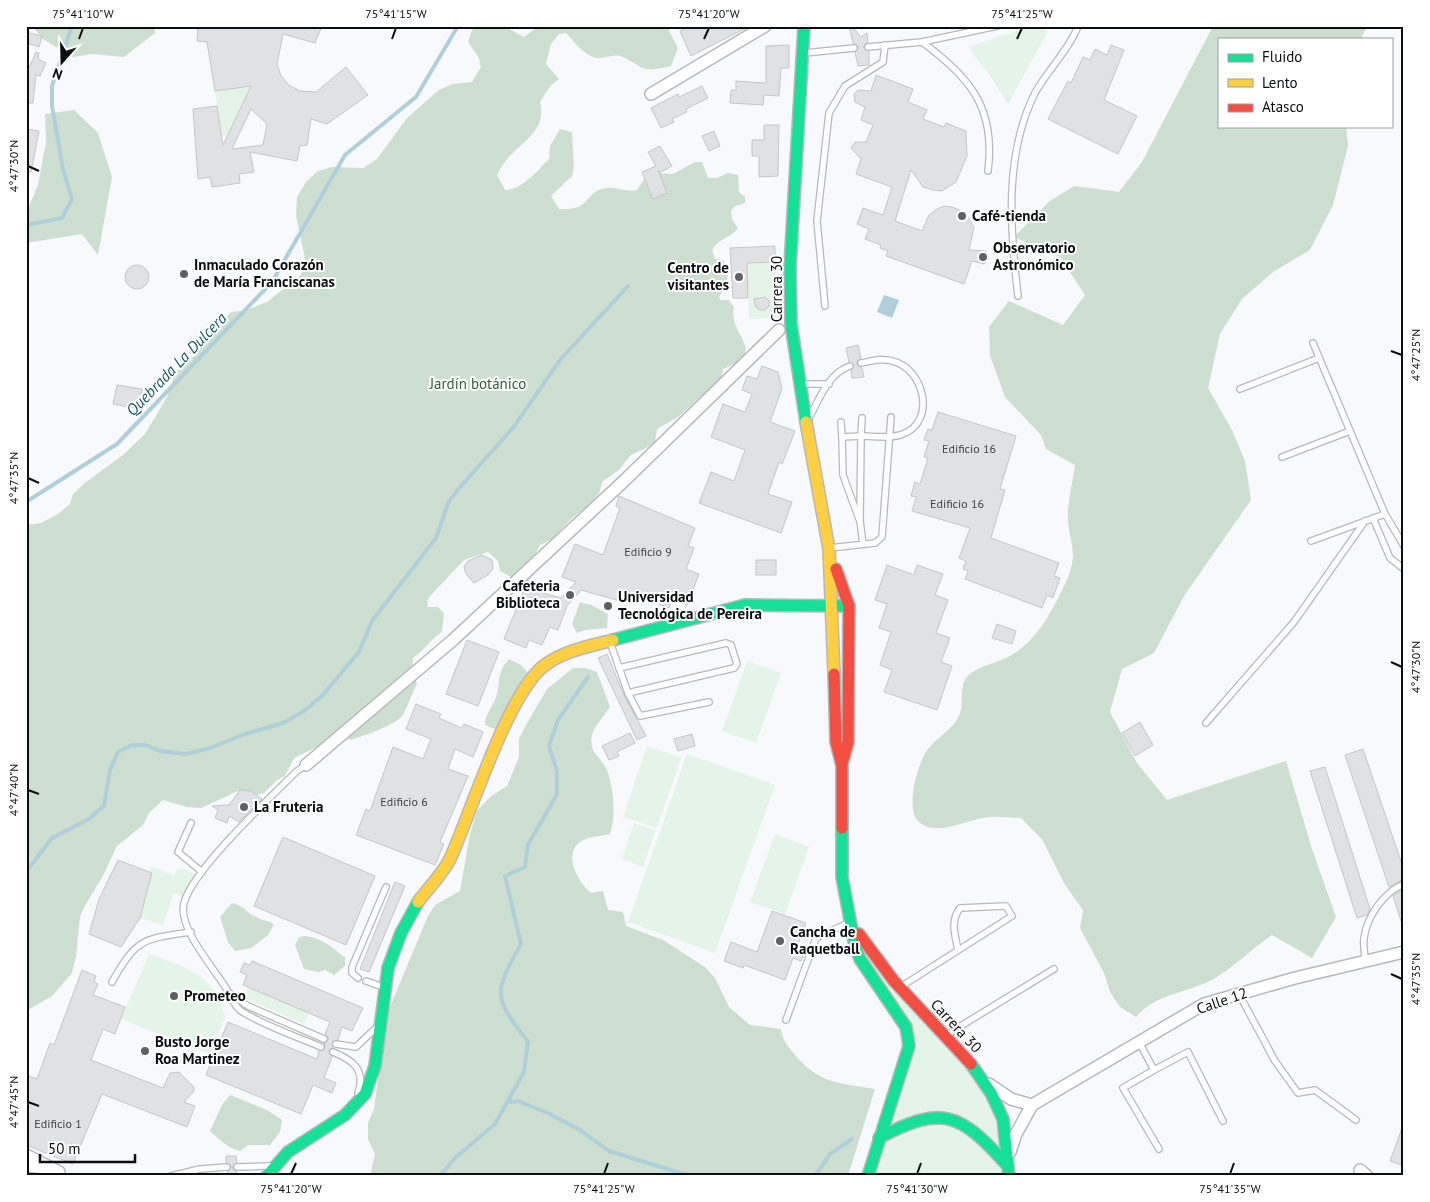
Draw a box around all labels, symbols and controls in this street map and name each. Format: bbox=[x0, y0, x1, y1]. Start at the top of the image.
text: 75°41'10"W bbox=[52, 6, 114, 21]
text: 75°41'15"W bbox=[365, 6, 427, 21]
text: 75°41'20"W bbox=[678, 6, 740, 21]
text: 75°41'25"W bbox=[991, 6, 1053, 21]
north arrow bbox=[38, 38, 88, 88]
legend bbox=[1218, 38, 1392, 128]
text: Fluido bbox=[1262, 47, 1302, 66]
text: N bbox=[50, 64, 65, 84]
text: Lento bbox=[1262, 73, 1298, 92]
text: Atasco bbox=[1262, 97, 1304, 116]
text: 4°47'30"N bbox=[6, 140, 21, 192]
place label: Café-tienda bbox=[972, 206, 1046, 225]
marker: Café-tienda bbox=[956, 210, 968, 222]
place label: Observatorio Astronómico bbox=[993, 238, 1075, 274]
marker: Observatorio Astronómico bbox=[977, 251, 989, 263]
place label: Inmaculado Corazón de María Franciscanas bbox=[194, 255, 335, 291]
street label: Carrera 30 bbox=[767, 256, 786, 322]
place label: Centro de visitantes bbox=[666, 258, 729, 294]
marker: Inmaculado Corazón de María Franciscanas bbox=[178, 268, 190, 280]
marker: Centro de visitantes bbox=[733, 271, 745, 283]
water label: Quebrada La Dulcera bbox=[122, 308, 231, 420]
text: 4°47'25"N bbox=[1408, 329, 1423, 381]
park label: Jardín botánico bbox=[429, 374, 526, 393]
house number: Edificio 16 bbox=[942, 441, 996, 456]
text: 4°47'35"N bbox=[6, 452, 21, 504]
house number: Edificio 16 bbox=[930, 496, 984, 511]
house number: Edificio 9 bbox=[624, 544, 672, 559]
place label: Cafeteria Biblioteca bbox=[496, 576, 560, 612]
place label: Universidad Tecnológica de Pereira bbox=[618, 587, 762, 623]
marker: Cafeteria Biblioteca bbox=[564, 589, 576, 601]
marker: Universidad Tecnológica de Pereira bbox=[602, 600, 614, 612]
text: 4°47'30"N bbox=[1408, 641, 1423, 693]
text: 4°47'40"N bbox=[6, 764, 21, 816]
house number: Edificio 6 bbox=[380, 794, 428, 809]
place label: La Fruteria bbox=[254, 797, 323, 816]
marker: La Fruteria bbox=[238, 801, 250, 813]
place label: Cancha de Raquetball bbox=[790, 922, 860, 958]
marker: Cancha de Raquetball bbox=[774, 935, 786, 947]
text: 4°47'35"N bbox=[1408, 953, 1423, 1005]
street label: Calle 12 bbox=[1194, 983, 1250, 1018]
place label: Prometeo bbox=[184, 986, 246, 1005]
marker: Prometeo bbox=[168, 990, 180, 1002]
street label: Carrera 30 bbox=[927, 995, 986, 1056]
place label: Busto Jorge Roa Martinez bbox=[155, 1032, 240, 1068]
marker: Busto Jorge Roa Martinez bbox=[139, 1045, 151, 1057]
text: 4°47'45"N bbox=[6, 1076, 21, 1128]
house number: Edificio 1 bbox=[34, 1116, 82, 1131]
scale bar bbox=[40, 1132, 135, 1164]
text: 50 m bbox=[48, 1139, 81, 1158]
text: 75°41'20"W bbox=[260, 1181, 322, 1196]
text: 75°41'25"W bbox=[573, 1181, 635, 1196]
text: 75°41'30"W bbox=[886, 1181, 948, 1196]
text: 75°41'35"W bbox=[1199, 1181, 1261, 1196]

